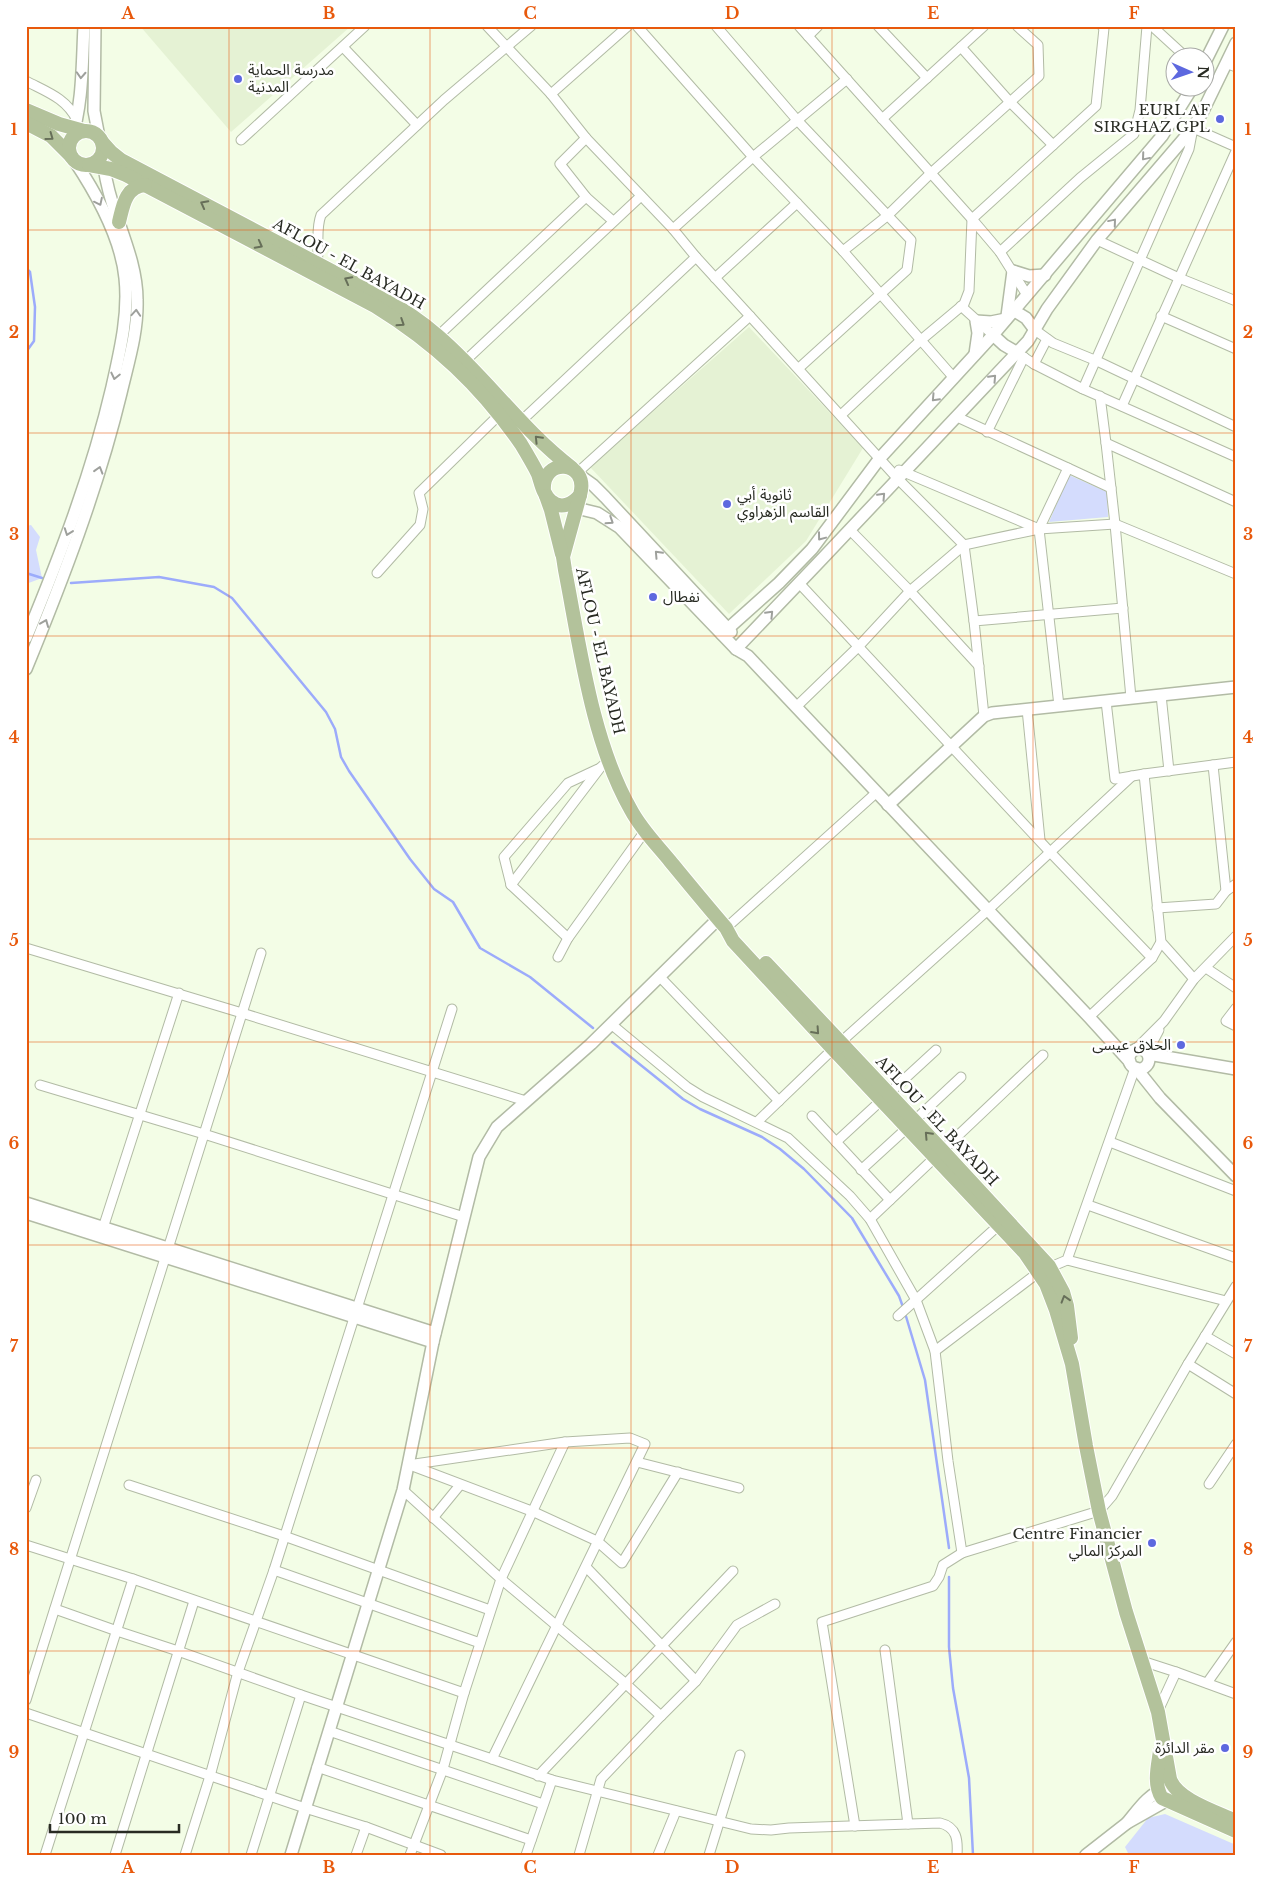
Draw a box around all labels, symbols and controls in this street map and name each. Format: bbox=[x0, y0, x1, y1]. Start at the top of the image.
text: A bbox=[121, 3, 136, 23]
text: B bbox=[323, 3, 336, 23]
text: C bbox=[523, 3, 537, 23]
text: D bbox=[725, 3, 739, 23]
text: E bbox=[927, 3, 939, 23]
text: F bbox=[1128, 3, 1140, 23]
north arrow bbox=[1164, 48, 1214, 98]
place label: مدرسة الحماية المدنية bbox=[248, 60, 334, 96]
text: N bbox=[1194, 66, 1212, 79]
one-way arrow bbox=[76, 71, 87, 79]
marker: مدرسة الحماية المدنية bbox=[232, 73, 244, 85]
place label: EURL AF SIRGHAZ GPL bbox=[1094, 100, 1210, 136]
marker: EURL AF SIRGHAZ GPL bbox=[1214, 113, 1226, 125]
text: 1 bbox=[11, 119, 18, 139]
text: 1 bbox=[1245, 119, 1252, 139]
one-way arrow bbox=[44, 131, 53, 139]
one-way arrow bbox=[1141, 151, 1150, 160]
one-way arrow bbox=[93, 197, 103, 206]
one-way arrow bbox=[200, 200, 209, 210]
street label: AFLOU - EL BAYADH bbox=[269, 213, 429, 313]
one-way arrow bbox=[1107, 218, 1116, 227]
one-way arrow bbox=[254, 239, 263, 249]
one-way arrow bbox=[344, 276, 353, 286]
one-way arrow bbox=[131, 308, 142, 316]
one-way arrow bbox=[396, 317, 405, 326]
text: 2 bbox=[9, 322, 19, 342]
text: 2 bbox=[1243, 322, 1253, 342]
one-way arrow bbox=[110, 372, 120, 380]
one-way arrow bbox=[987, 374, 996, 383]
one-way arrow bbox=[932, 393, 941, 402]
one-way arrow bbox=[535, 435, 544, 444]
one-way arrow bbox=[93, 467, 103, 475]
place label: ثانوية أبي القاسم الزهراوي bbox=[737, 485, 829, 523]
one-way arrow bbox=[876, 493, 885, 502]
marker: ثانوية أبي القاسم الزهراوي bbox=[721, 498, 733, 510]
one-way arrow bbox=[604, 515, 614, 524]
text: 3 bbox=[9, 524, 19, 544]
text: 3 bbox=[1243, 524, 1253, 544]
one-way arrow bbox=[64, 527, 74, 535]
one-way arrow bbox=[818, 531, 827, 541]
one-way arrow bbox=[655, 550, 664, 559]
street label: AFLOU - EL BAYADH bbox=[572, 565, 629, 736]
place label: نفطال bbox=[663, 587, 700, 606]
marker: نفطال bbox=[647, 591, 659, 603]
one-way arrow bbox=[764, 610, 773, 619]
one-way arrow bbox=[39, 620, 49, 628]
text: 4 bbox=[9, 727, 19, 747]
text: 4 bbox=[1243, 727, 1253, 747]
text: 5 bbox=[9, 930, 19, 950]
text: 5 bbox=[1243, 930, 1253, 950]
one-way arrow bbox=[810, 1025, 819, 1034]
place label: الحلاق عيسى bbox=[1092, 1035, 1171, 1054]
marker: الحلاق عيسى bbox=[1175, 1039, 1187, 1051]
street label: AFLOU - EL BAYADH bbox=[871, 1051, 1003, 1190]
one-way arrow bbox=[925, 1131, 934, 1140]
text: 6 bbox=[9, 1133, 20, 1153]
text: 6 bbox=[1243, 1133, 1254, 1153]
one-way arrow bbox=[1060, 1295, 1070, 1303]
text: 7 bbox=[10, 1336, 19, 1356]
text: 7 bbox=[1244, 1336, 1253, 1356]
place label: Centre Financier المركز المالي bbox=[1012, 1524, 1143, 1562]
marker: Centre Financier المركز المالي bbox=[1146, 1537, 1158, 1549]
text: 8 bbox=[9, 1539, 19, 1559]
text: 8 bbox=[1243, 1539, 1253, 1559]
place label: مقر الدائرة bbox=[1155, 1738, 1215, 1757]
text: 9 bbox=[9, 1742, 20, 1762]
marker: مقر الدائرة bbox=[1219, 1742, 1231, 1754]
text: 9 bbox=[1243, 1742, 1254, 1762]
scale bar bbox=[50, 1801, 179, 1833]
text: 100 m bbox=[58, 1809, 107, 1828]
text: A bbox=[121, 1857, 136, 1877]
text: B bbox=[323, 1857, 336, 1877]
text: C bbox=[523, 1857, 537, 1877]
text: D bbox=[725, 1857, 739, 1877]
text: E bbox=[927, 1857, 939, 1877]
text: F bbox=[1128, 1857, 1140, 1877]

